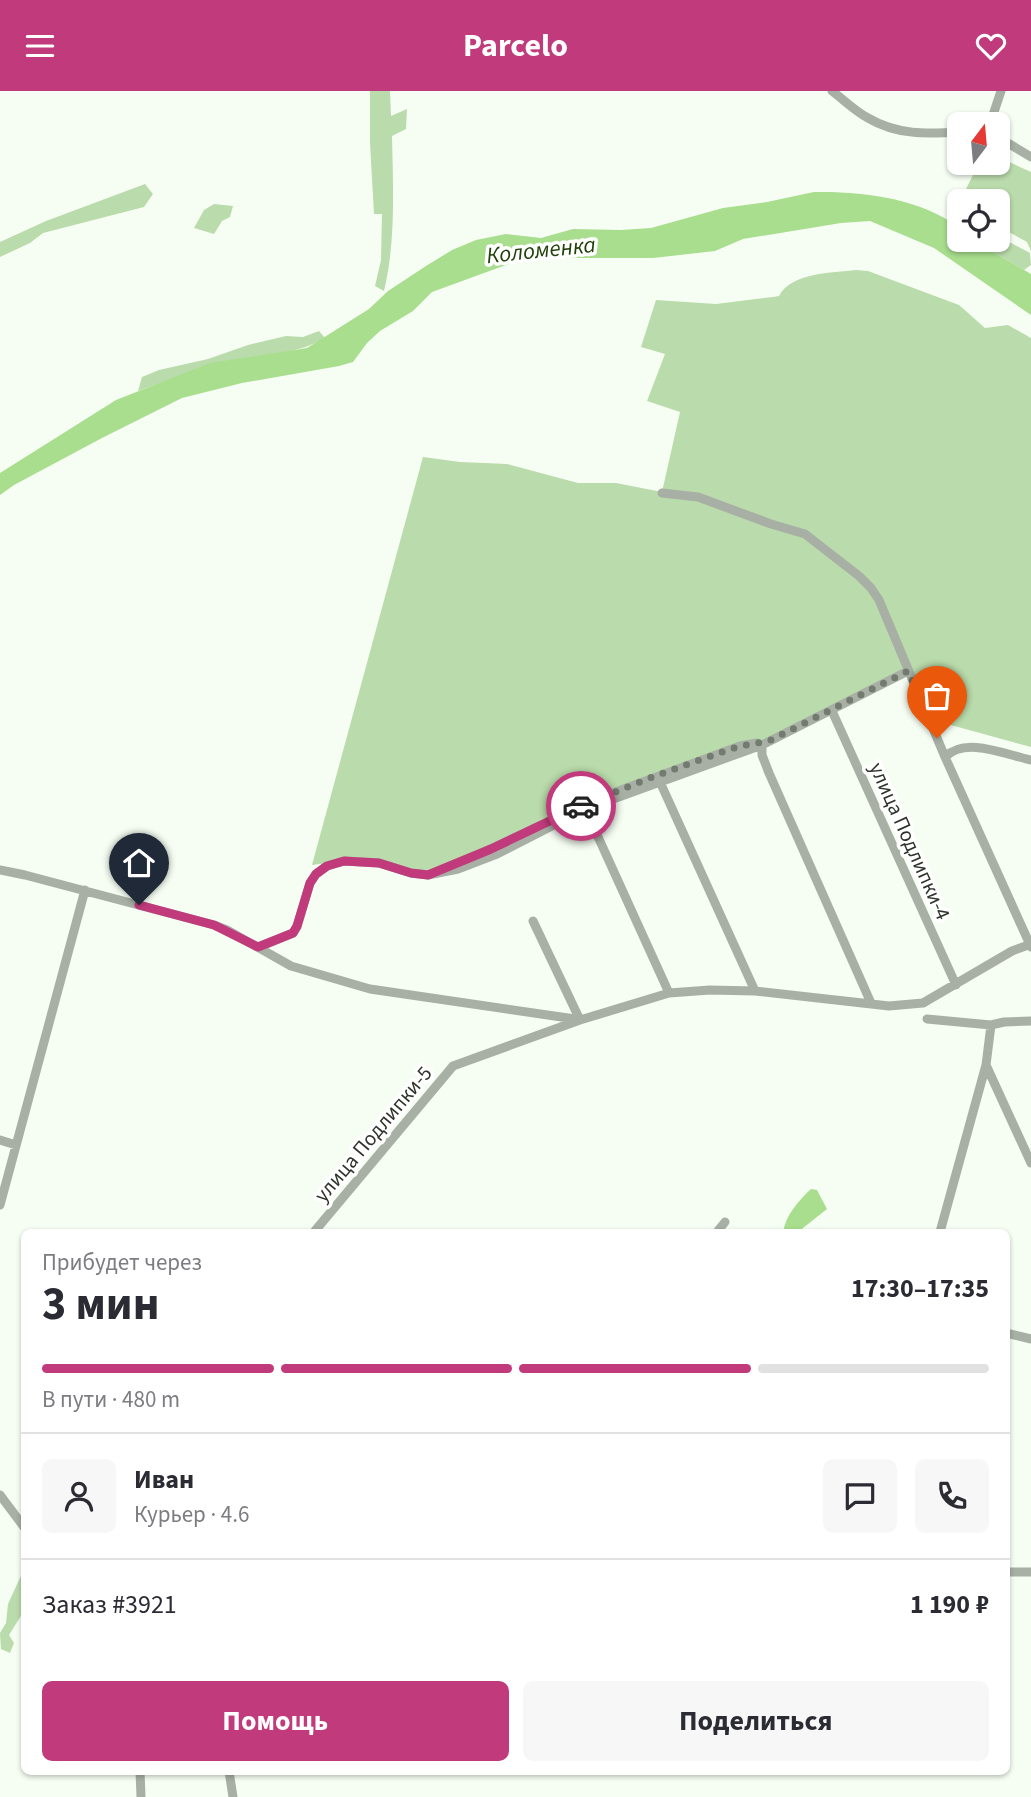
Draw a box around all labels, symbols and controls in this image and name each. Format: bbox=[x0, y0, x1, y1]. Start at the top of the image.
text: Parcelo bbox=[463, 23, 568, 69]
icon: menu bbox=[21, 27, 59, 65]
icon: heart bbox=[972, 27, 1010, 65]
north arrow bbox=[947, 112, 1010, 175]
map controls bbox=[947, 112, 1010, 252]
button: locate bbox=[947, 189, 1010, 252]
water label: Коломенка bbox=[485, 228, 597, 272]
pin bbox=[907, 666, 967, 738]
icon: bag bbox=[918, 677, 956, 715]
street label: улица Подлипки-4 bbox=[862, 757, 958, 925]
courier bbox=[546, 771, 616, 841]
icon: car bbox=[562, 787, 600, 825]
pin bbox=[109, 833, 169, 905]
icon: home bbox=[120, 844, 158, 882]
street label: улица Подлипки-5 bbox=[307, 1059, 439, 1209]
text: Прибудет через bbox=[42, 1246, 202, 1279]
text: 17:30–17:35 bbox=[851, 1270, 989, 1307]
text: 3 мин bbox=[42, 1272, 159, 1337]
text: В пути · 480 m bbox=[42, 1383, 180, 1416]
button: person bbox=[42, 1459, 116, 1533]
button: chat bbox=[823, 1459, 897, 1533]
button: phone bbox=[915, 1459, 989, 1533]
text: Иван bbox=[134, 1461, 194, 1498]
text: Курьер · 4.6 bbox=[134, 1498, 249, 1531]
text: Заказ #3921 bbox=[42, 1586, 177, 1623]
text: 1 190 ₽ bbox=[910, 1586, 989, 1623]
button: Помощь bbox=[42, 1681, 509, 1761]
button: Поделиться bbox=[523, 1681, 989, 1761]

